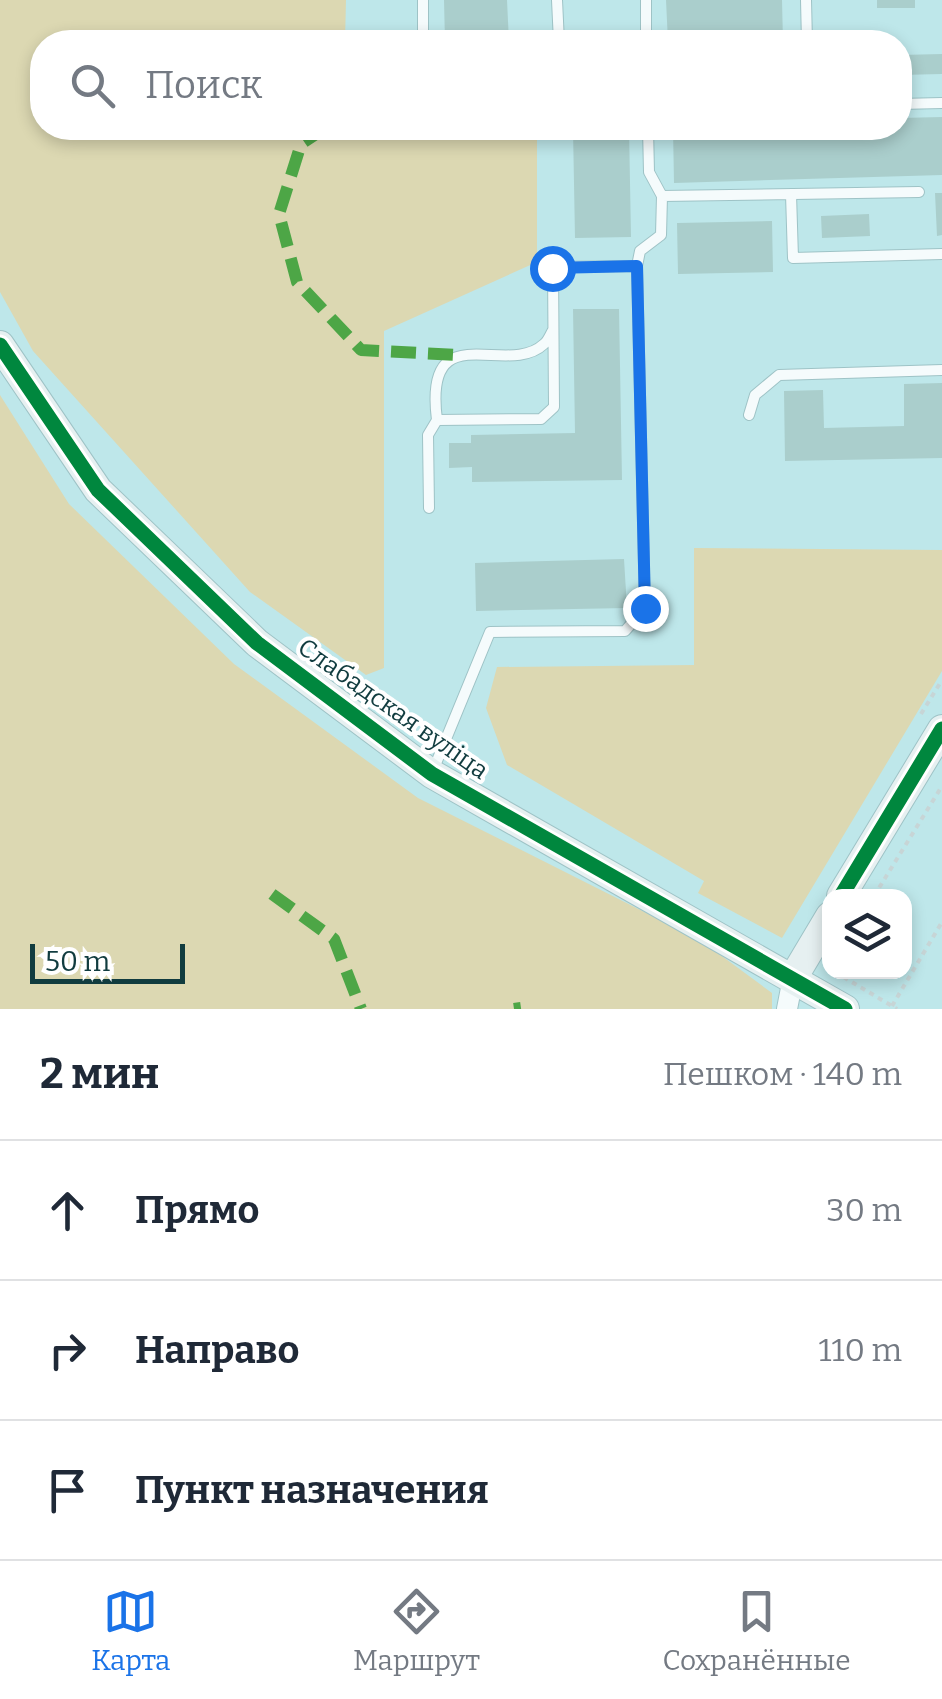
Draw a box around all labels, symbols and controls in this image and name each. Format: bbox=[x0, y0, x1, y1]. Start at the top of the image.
search box bbox=[30, 30, 912, 140]
icon: search bbox=[65, 58, 120, 113]
text: Поиск bbox=[145, 62, 262, 108]
route start bbox=[530, 246, 576, 292]
route end bbox=[623, 586, 669, 632]
street label: Слабадская вуліца bbox=[292, 632, 494, 786]
map controls bbox=[822, 889, 912, 979]
button: layers bbox=[822, 889, 912, 979]
scale bar bbox=[30, 939, 185, 984]
text: 50 m bbox=[45, 945, 110, 978]
text: 2 мин bbox=[40, 1049, 159, 1099]
text: Пешком · 140 m bbox=[663, 1055, 902, 1093]
icon: ahead bbox=[40, 1183, 95, 1238]
text: Прямо bbox=[135, 1187, 259, 1233]
text: 30 m bbox=[826, 1191, 902, 1229]
icon: right bbox=[40, 1323, 95, 1378]
text: Направо bbox=[135, 1327, 299, 1373]
text: 110 m bbox=[819, 1331, 902, 1369]
icon: arrive bbox=[40, 1463, 95, 1518]
text: Пункт назначения bbox=[135, 1467, 489, 1513]
tab: Карта bbox=[91, 1584, 170, 1677]
tab: Маршрут bbox=[353, 1584, 480, 1677]
tab: Сохранённые bbox=[663, 1584, 851, 1677]

